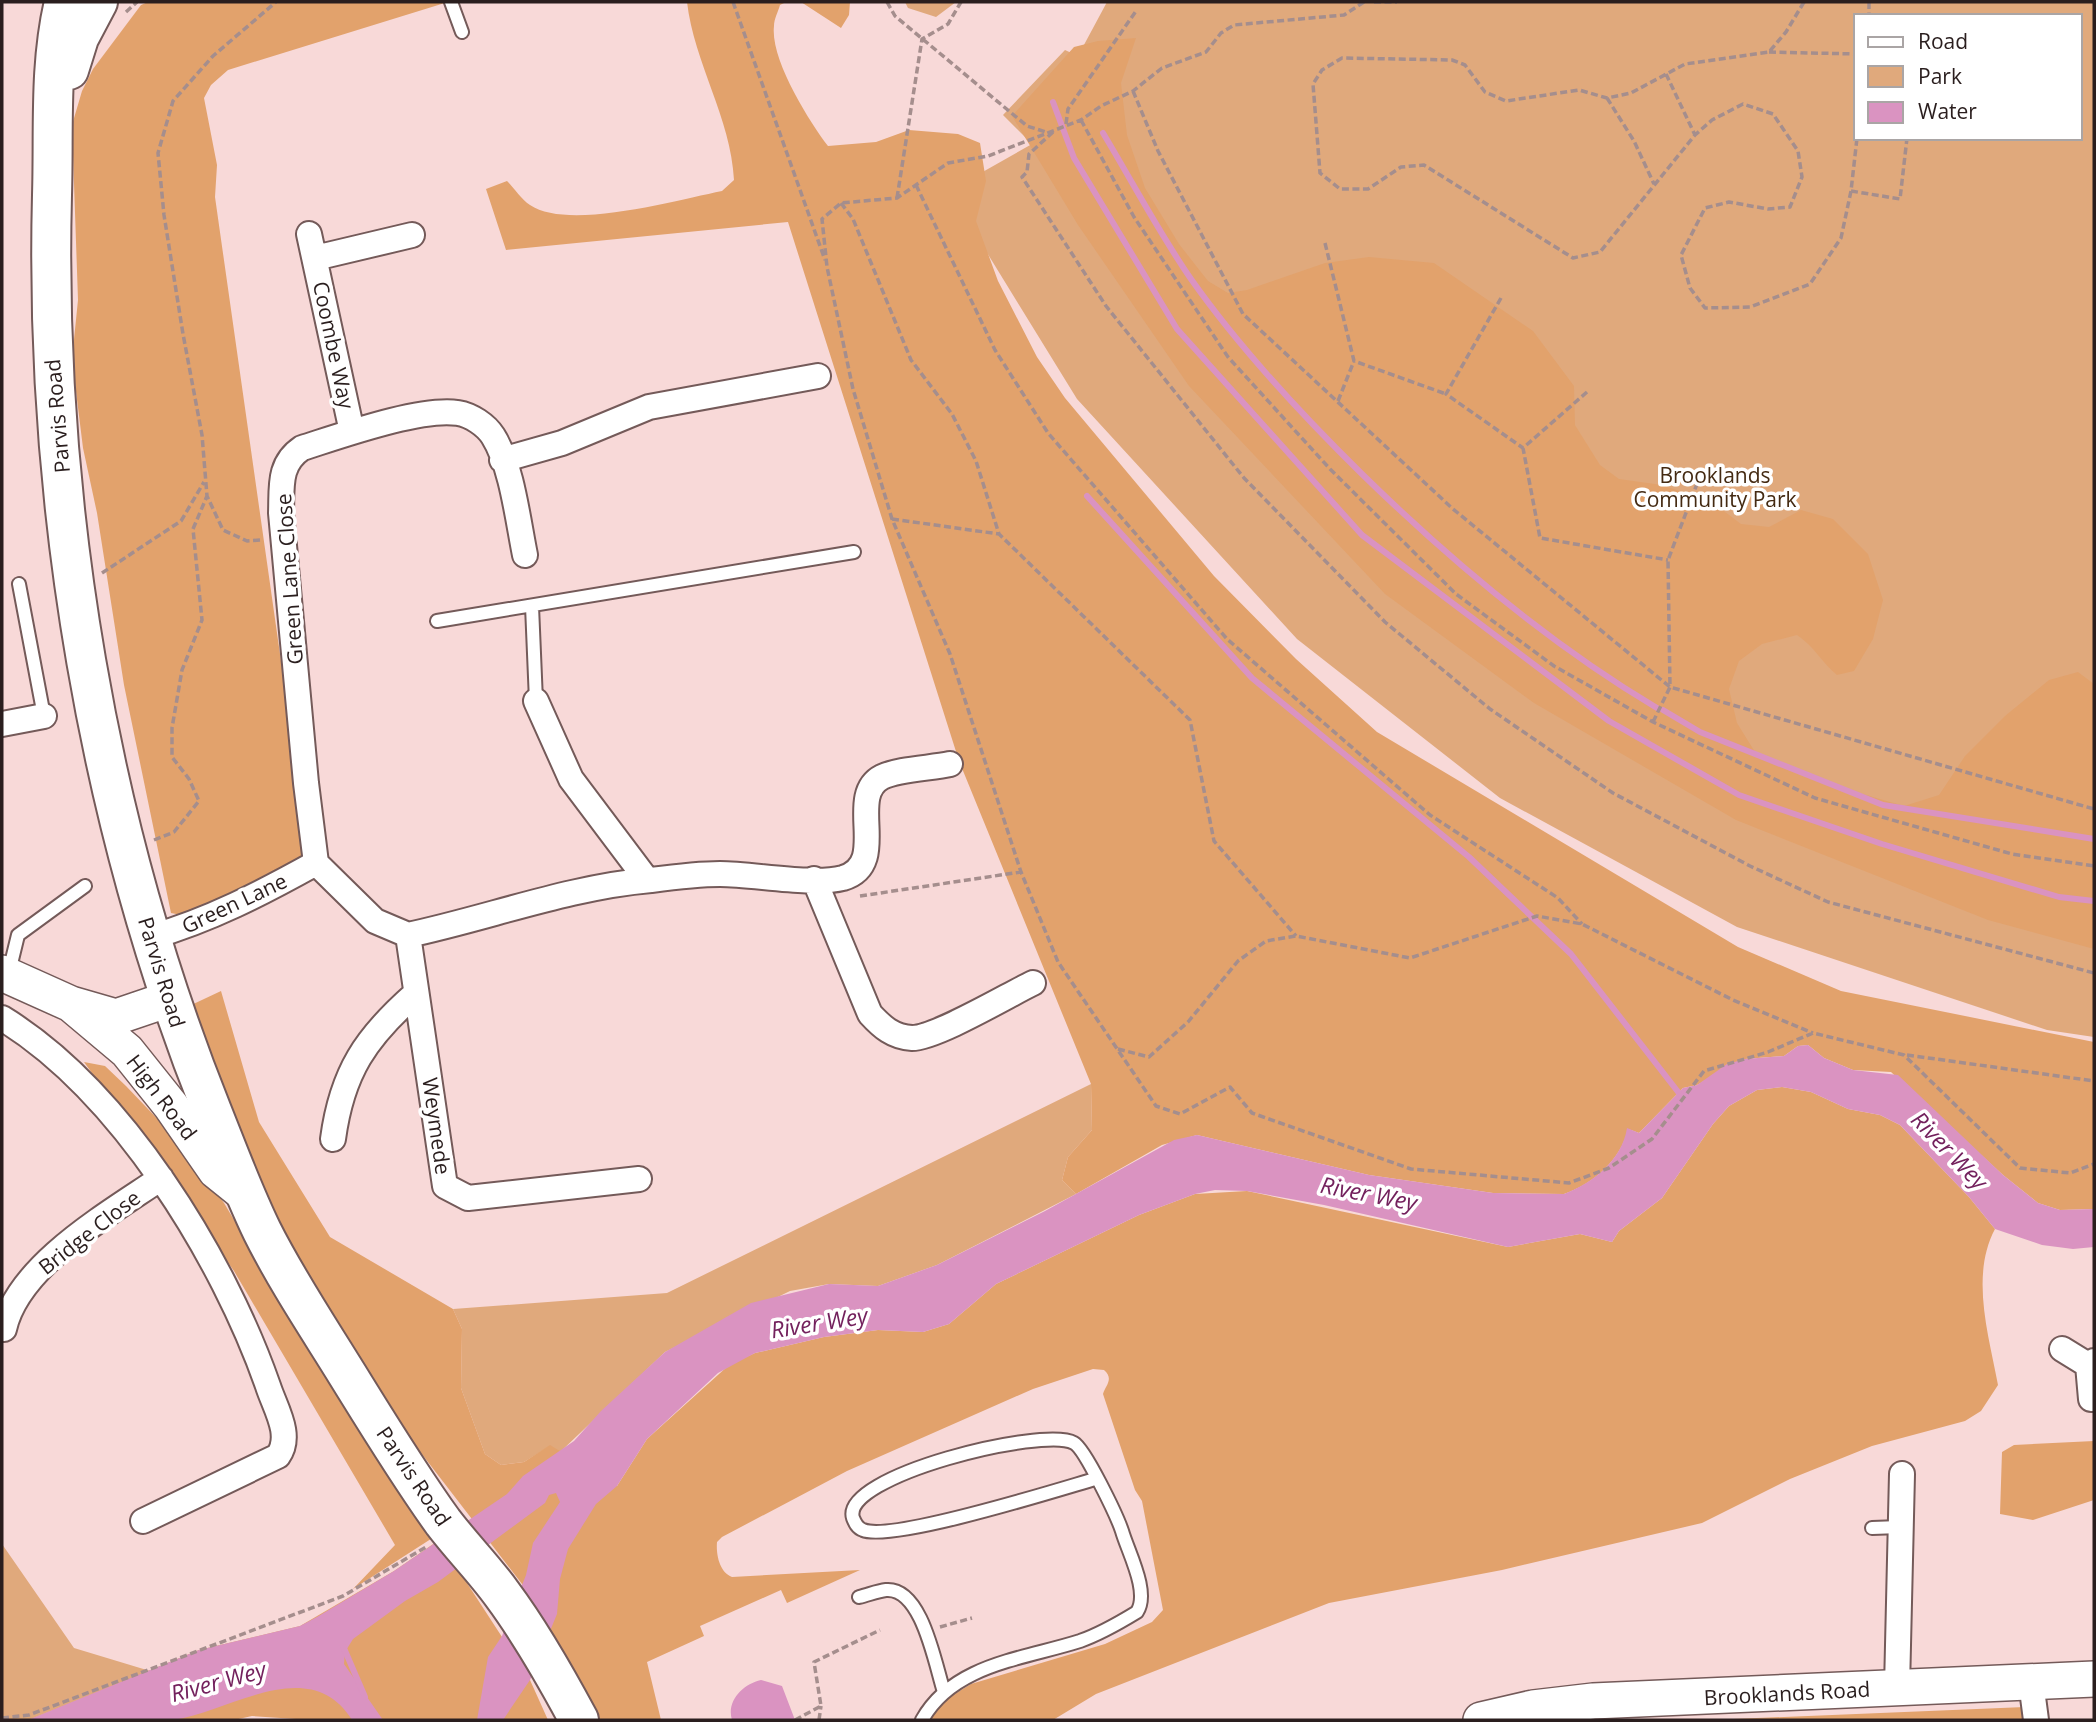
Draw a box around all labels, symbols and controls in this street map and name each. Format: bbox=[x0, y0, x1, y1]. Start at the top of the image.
legend bbox=[1854, 14, 2082, 140]
text: Road bbox=[1918, 27, 1968, 55]
text: Park bbox=[1918, 62, 1962, 90]
text: Water bbox=[1918, 97, 1977, 125]
street label: Coombe Way bbox=[307, 279, 361, 412]
street label: Parvis Road bbox=[38, 358, 76, 474]
park label: Brooklands Community Park bbox=[1633, 461, 1797, 513]
street label: Green Lane Close bbox=[269, 492, 309, 666]
street label: Green Lane bbox=[177, 866, 291, 940]
street label: Parvis Road bbox=[132, 913, 192, 1031]
street label: High Road bbox=[121, 1048, 203, 1146]
street label: Weymede bbox=[416, 1076, 458, 1176]
water label: River Wey bbox=[1905, 1104, 1996, 1197]
water label: River Wey bbox=[1318, 1168, 1421, 1218]
street label: Bridge Close bbox=[32, 1183, 146, 1281]
water label: River Wey bbox=[768, 1298, 871, 1345]
street label: Parvis Road bbox=[370, 1421, 458, 1531]
water label: River Wey bbox=[167, 1653, 271, 1709]
street label: Brooklands Road bbox=[1703, 1675, 1871, 1711]

